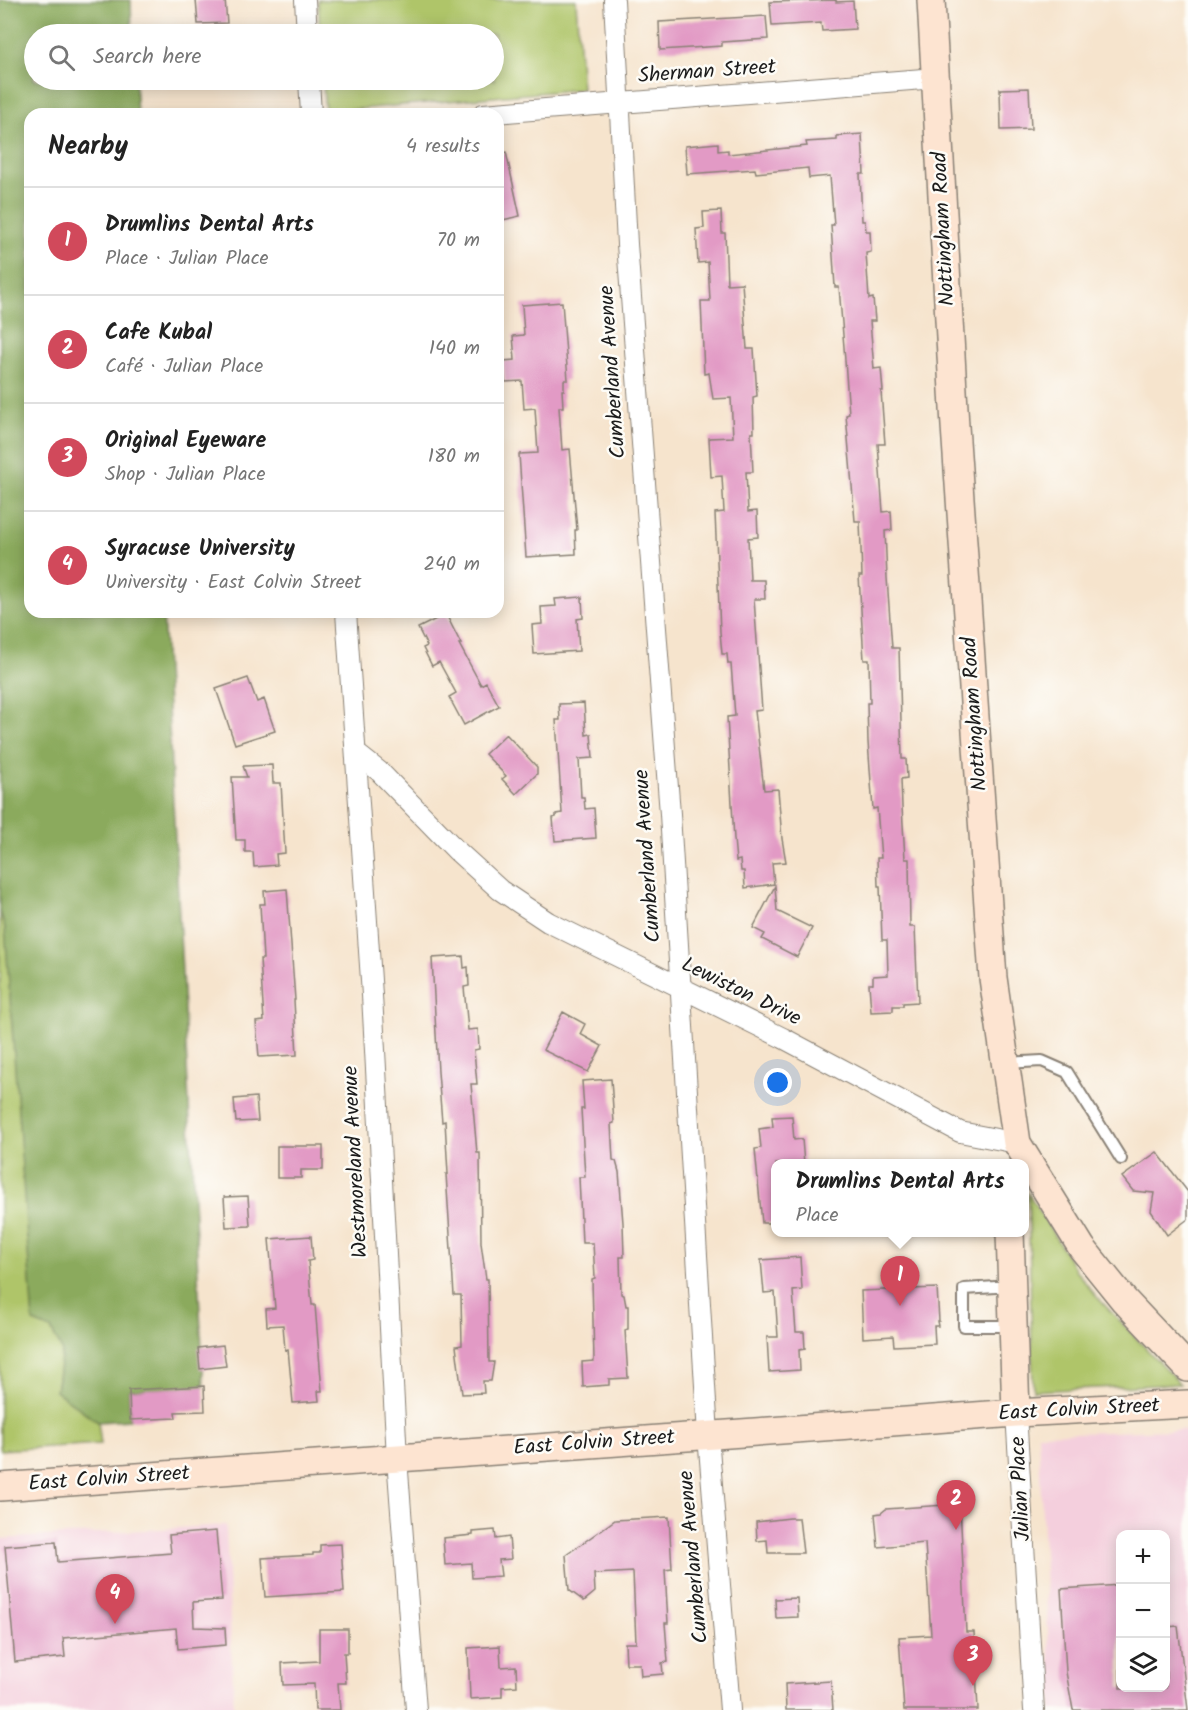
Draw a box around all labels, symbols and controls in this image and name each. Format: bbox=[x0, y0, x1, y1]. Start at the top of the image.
search box bbox=[24, 24, 504, 90]
text: Search here bbox=[93, 40, 201, 75]
icon: search bbox=[45, 41, 78, 74]
street label: Sherman Street bbox=[637, 51, 778, 93]
text: Nearby bbox=[48, 126, 128, 168]
text: 4 results bbox=[406, 131, 480, 163]
street label: Nottingham Road bbox=[923, 150, 965, 307]
text: Drumlins Dental Arts bbox=[105, 208, 314, 243]
text: 1 bbox=[64, 225, 71, 257]
text: 70 m bbox=[437, 225, 480, 257]
text: Place · Julian Place bbox=[105, 243, 269, 275]
street label: Cumberland Avenue bbox=[590, 284, 636, 460]
text: Cafe Kubal bbox=[105, 316, 212, 351]
text: 2 bbox=[62, 333, 73, 365]
text: 140 m bbox=[429, 333, 480, 365]
text: Café · Julian Place bbox=[105, 351, 263, 383]
text: Original Eyeware bbox=[105, 424, 266, 459]
text: 3 bbox=[62, 441, 73, 473]
text: 180 m bbox=[428, 441, 480, 473]
text: Shop · Julian Place bbox=[105, 459, 265, 491]
text: Syracuse University bbox=[105, 532, 295, 567]
text: 4 bbox=[62, 549, 73, 581]
text: 240 m bbox=[423, 549, 480, 581]
text: University · East Colvin Street bbox=[105, 567, 362, 599]
street label: Nottingham Road bbox=[953, 635, 997, 792]
street label: Cumberland Avenue bbox=[625, 768, 671, 944]
street label: Lewiston Drive bbox=[675, 949, 807, 1036]
street label: Westmoreland Avenue bbox=[334, 1064, 378, 1259]
your location bbox=[763, 1068, 792, 1097]
popup bbox=[771, 1159, 1029, 1237]
text: Drumlins Dental Arts bbox=[796, 1165, 1004, 1200]
text: Place bbox=[796, 1200, 839, 1232]
pin: 1 bbox=[880, 1256, 920, 1306]
street label: East Colvin Street bbox=[997, 1389, 1161, 1431]
street label: East Colvin Street bbox=[512, 1421, 677, 1465]
street label: Julian Place bbox=[1002, 1435, 1040, 1542]
street label: East Colvin Street bbox=[27, 1457, 192, 1501]
street label: Cumberland Avenue bbox=[670, 1468, 718, 1645]
pin: 2 bbox=[936, 1480, 976, 1530]
map controls bbox=[1116, 1530, 1170, 1692]
button: + bbox=[1116, 1530, 1170, 1584]
pin: 4 bbox=[96, 1574, 134, 1624]
button: − bbox=[1116, 1584, 1170, 1638]
pin: 3 bbox=[954, 1636, 992, 1686]
button: layers bbox=[1116, 1638, 1170, 1692]

